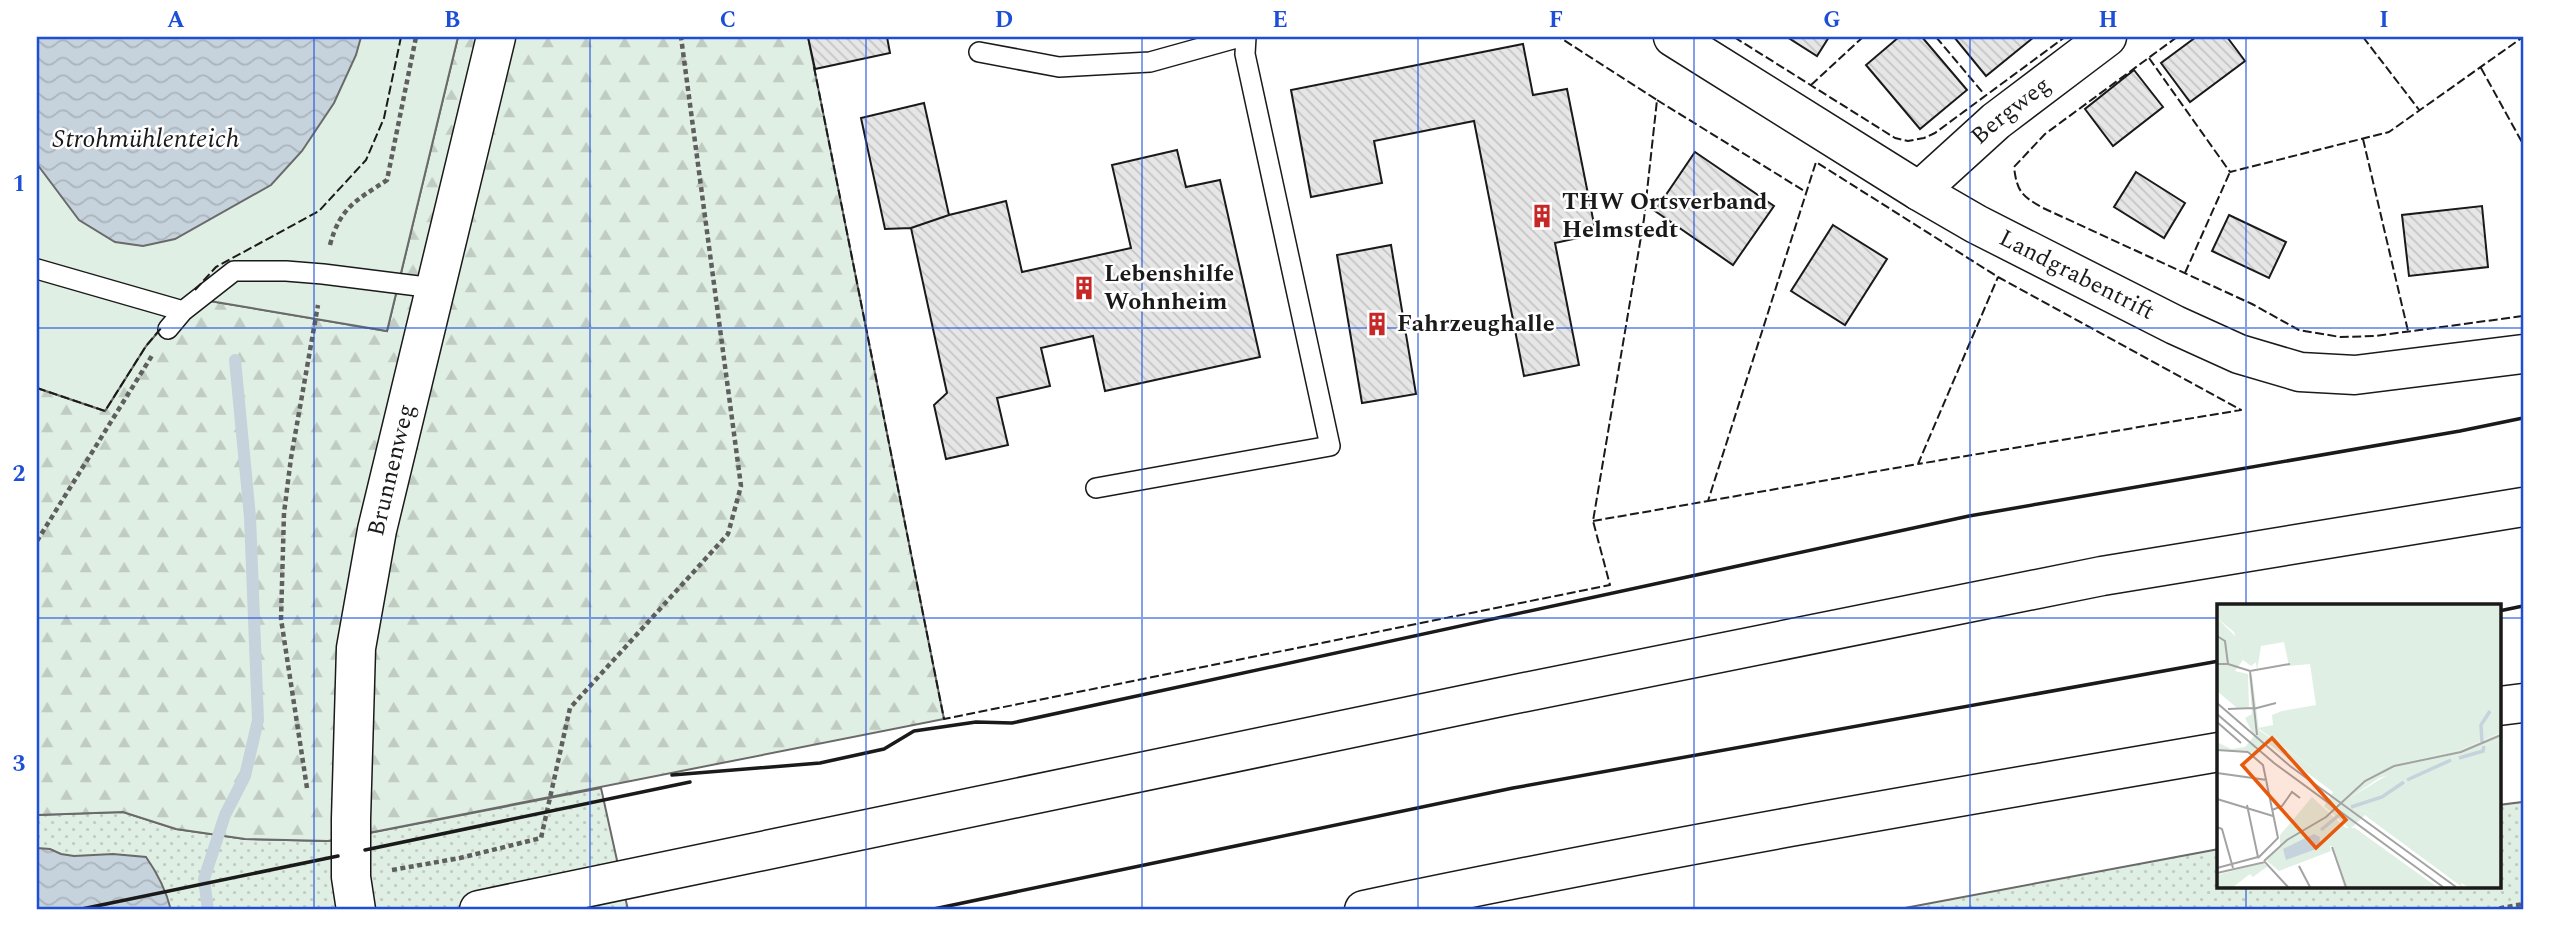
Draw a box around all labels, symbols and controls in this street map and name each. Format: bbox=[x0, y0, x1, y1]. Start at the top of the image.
text: A bbox=[167, 3, 185, 38]
text: B bbox=[444, 3, 460, 38]
text: C bbox=[720, 3, 736, 38]
text: D bbox=[995, 3, 1013, 38]
text: E bbox=[1272, 3, 1288, 38]
text: F bbox=[1549, 3, 1563, 38]
text: G bbox=[1823, 3, 1841, 38]
text: H bbox=[2098, 3, 2118, 38]
text: I bbox=[2379, 3, 2389, 38]
street label: Bergweg bbox=[1963, 68, 2058, 154]
water label: Strohmühlenteich bbox=[53, 119, 239, 159]
text: 1 bbox=[13, 167, 25, 202]
place label: THW Ortsverband Helmstedt bbox=[1562, 184, 1768, 248]
building icon: THW Ortsverband Helmstedt bbox=[1528, 202, 1556, 230]
street label: Landgrabentrift bbox=[1993, 221, 2161, 330]
place label: Lebenshilfe Wohnheim bbox=[1104, 256, 1234, 320]
building icon: Lebenshilfe Wohnheim bbox=[1070, 274, 1098, 302]
place label: Fahrzeughalle bbox=[1397, 306, 1555, 342]
building icon: Fahrzeughalle bbox=[1363, 310, 1391, 338]
street label: Brunnenweg bbox=[358, 400, 425, 540]
text: 2 bbox=[13, 457, 26, 492]
inset map bbox=[2217, 604, 2500, 888]
text: 3 bbox=[13, 747, 26, 782]

